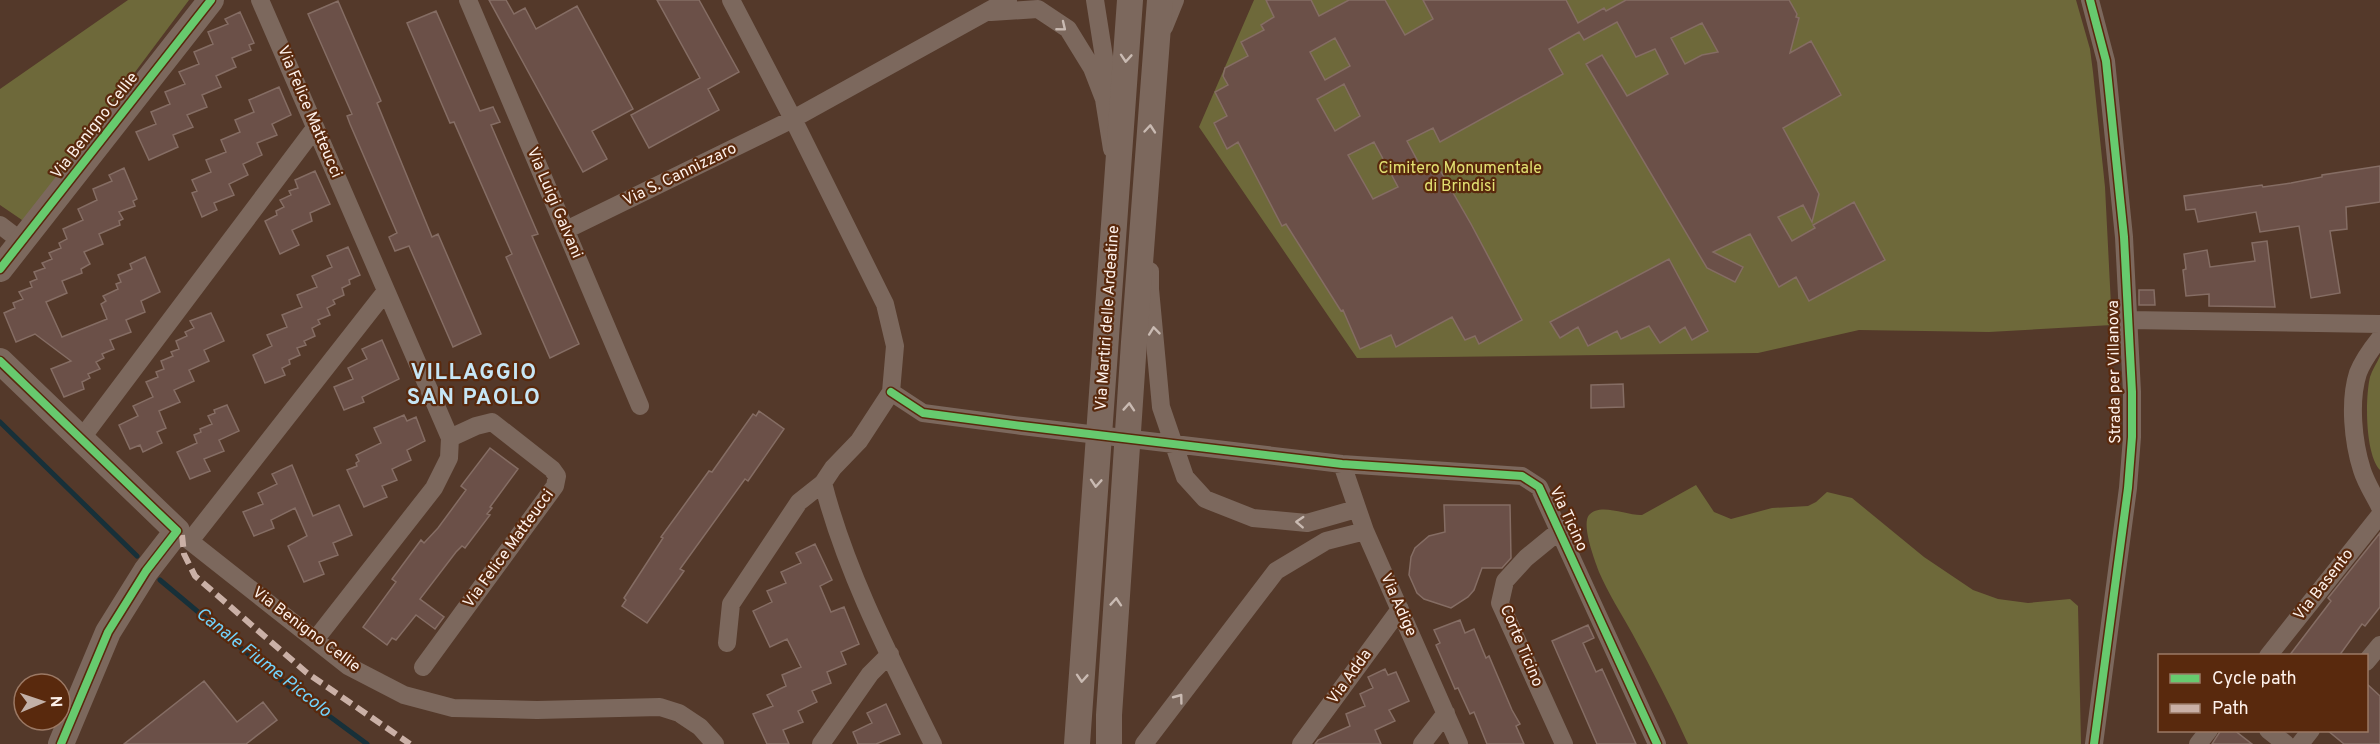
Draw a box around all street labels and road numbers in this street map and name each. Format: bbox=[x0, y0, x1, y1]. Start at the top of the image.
street label: Via Felice Matteucci bbox=[272, 43, 346, 181]
street label: Via Benigno Cellie bbox=[47, 68, 143, 184]
street label: Via S. Cannizzaro bbox=[620, 139, 740, 211]
street label: Via Luigi Galvani bbox=[522, 144, 586, 262]
street label: Via Martiri delle Ardeatine bbox=[1092, 225, 1124, 411]
street label: Strada per Villanova bbox=[2104, 300, 2126, 444]
street label: Via Ticino bbox=[1544, 483, 1592, 555]
street label: Via Felice Matteucci bbox=[459, 486, 559, 612]
street label: Via Basento bbox=[2290, 545, 2358, 625]
street label: Via Adige bbox=[1375, 570, 1421, 640]
street label: Via Benigno Cellie bbox=[248, 583, 364, 677]
street label: Corte Ticino bbox=[1495, 602, 1547, 690]
street label: Via Adda bbox=[1323, 646, 1377, 708]

